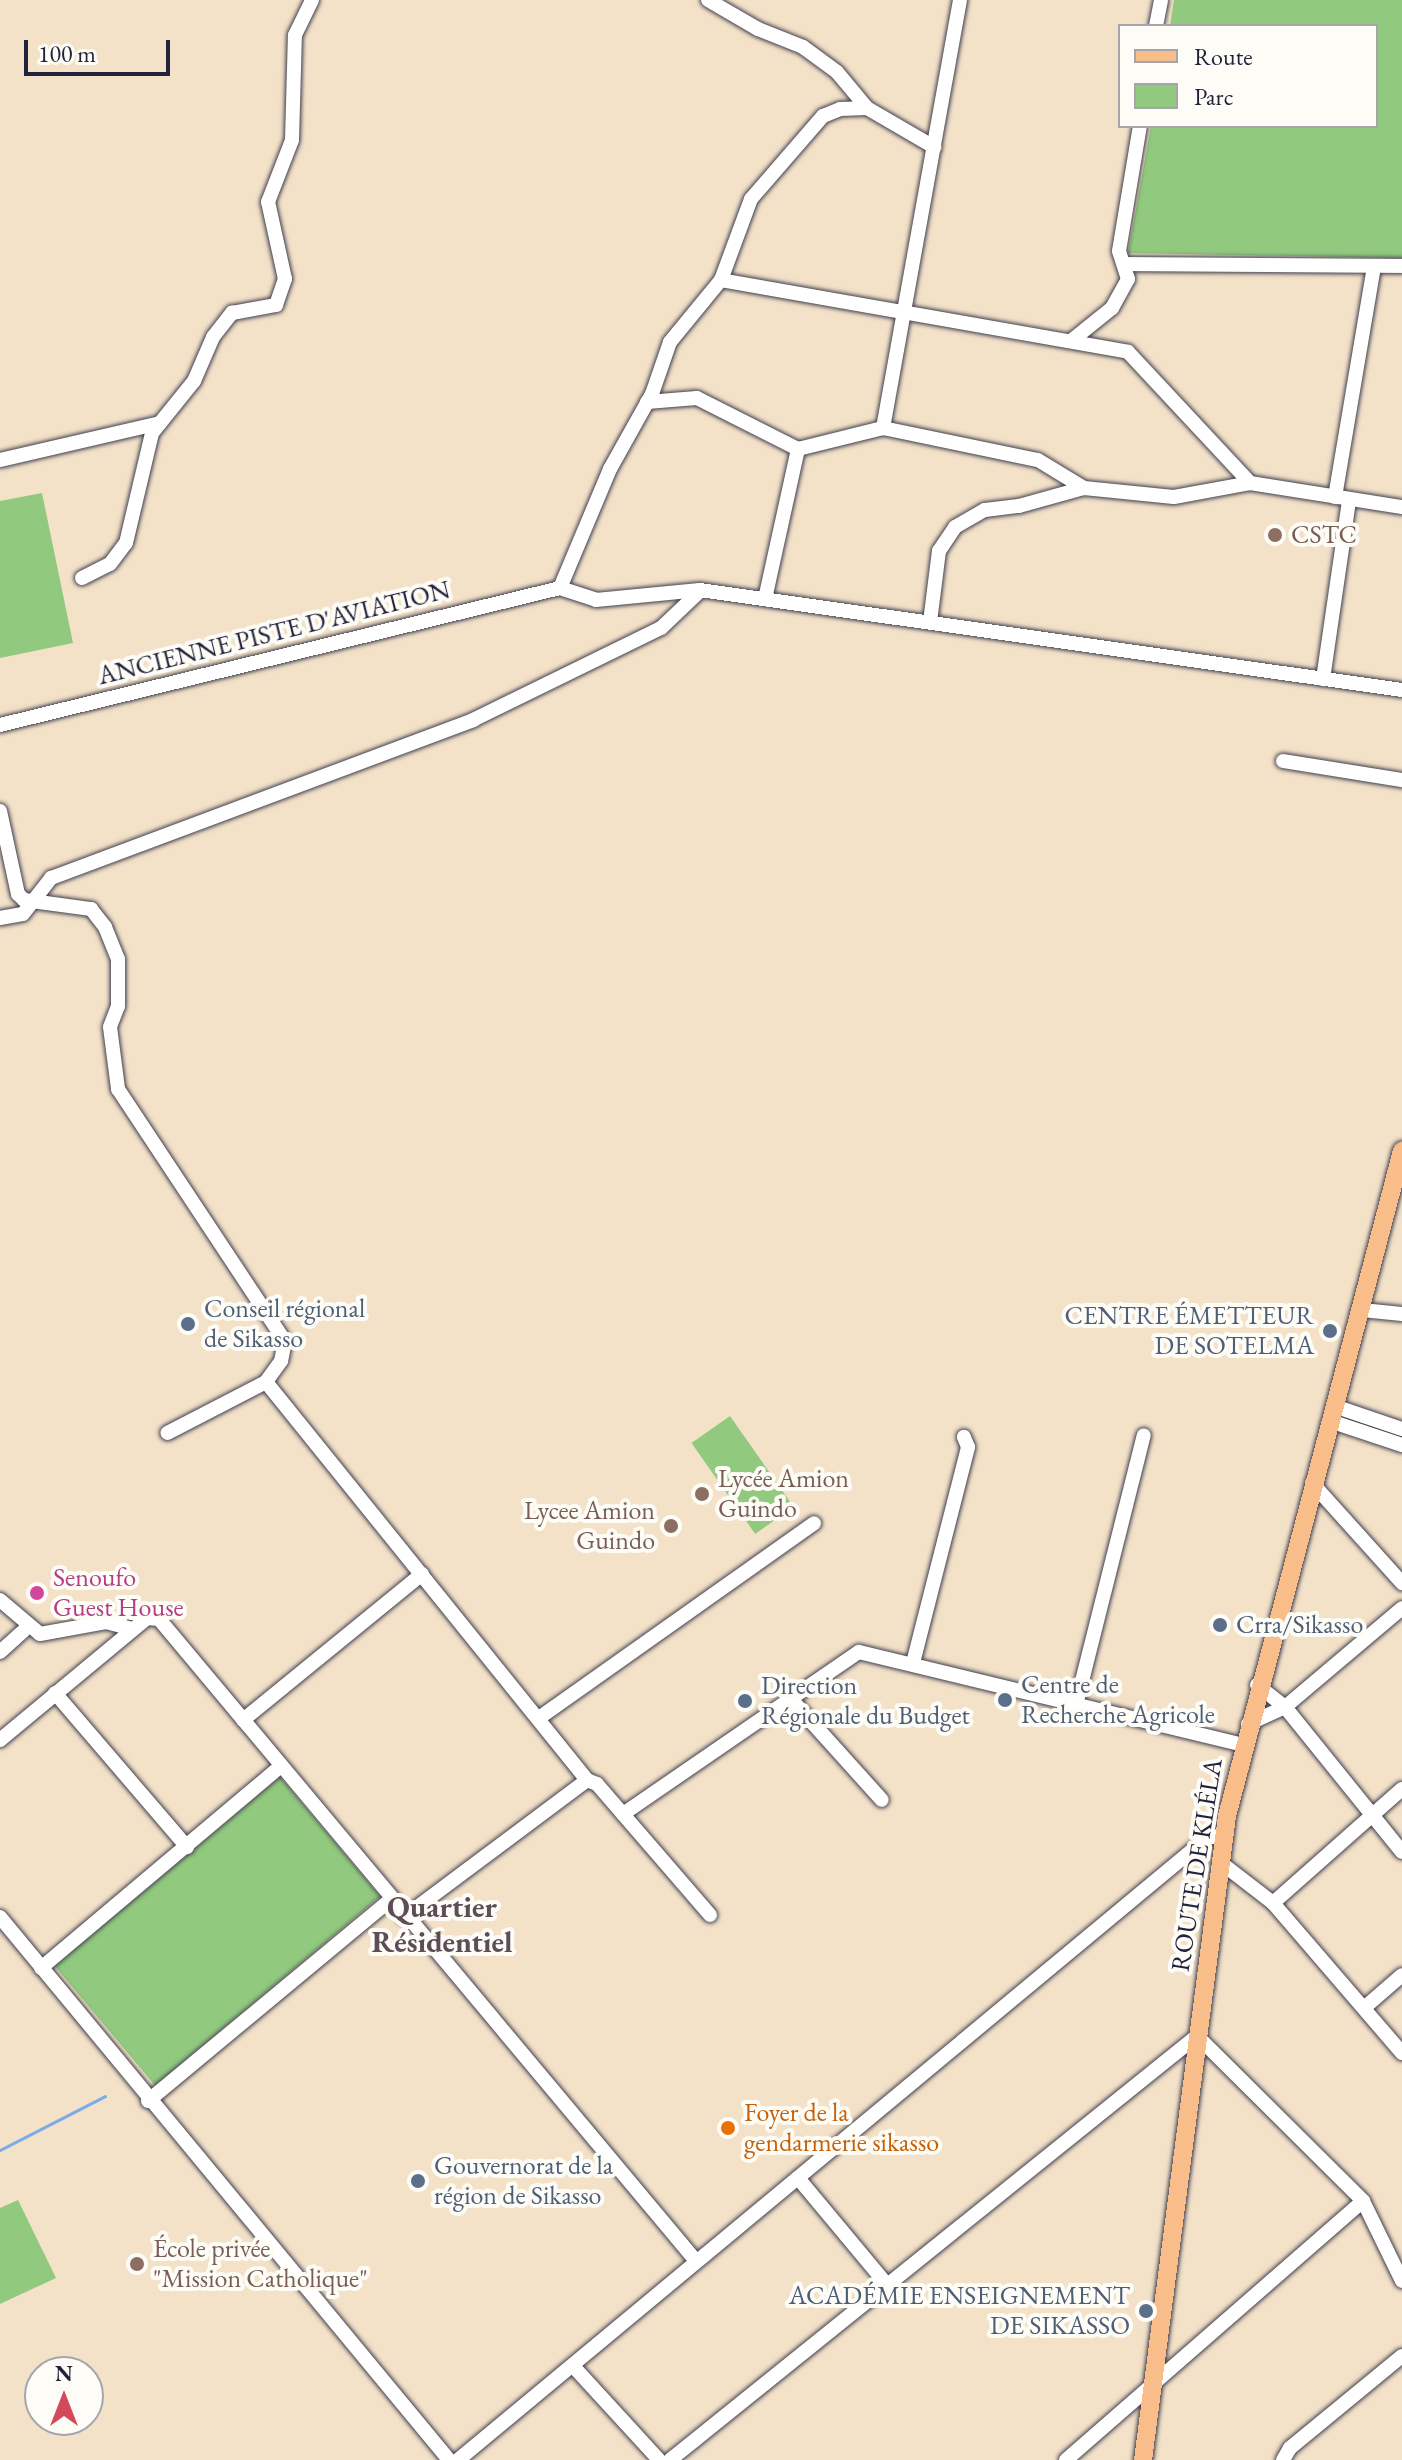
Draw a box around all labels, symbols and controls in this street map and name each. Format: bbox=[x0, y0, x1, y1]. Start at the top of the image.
scale bar bbox=[28, 24, 174, 74]
legend bbox=[1118, 24, 1378, 128]
text: 100 m bbox=[38, 38, 96, 69]
text: Route bbox=[1194, 41, 1253, 72]
text: Parc bbox=[1194, 81, 1233, 112]
place label: CSTC bbox=[1291, 519, 1357, 551]
marker: CSTC bbox=[1266, 526, 1284, 544]
street label: ANCIENNE PISTE D'AVIATION bbox=[95, 574, 453, 692]
place label: Conseil régional de Sikasso bbox=[204, 1293, 365, 1354]
place label: CENTRE ÉMETTEUR DE SOTELMA bbox=[1064, 1300, 1314, 1362]
marker: Conseil régional de Sikasso bbox=[179, 1315, 197, 1333]
marker: CENTRE ÉMETTEUR DE SOTELMA bbox=[1321, 1322, 1339, 1340]
place label: Lycée Amion Guindo bbox=[718, 1463, 849, 1524]
marker: Lycée Amion Guindo bbox=[693, 1485, 711, 1503]
place label: Lycee Amion Guindo bbox=[524, 1495, 655, 1556]
marker: Lycee Amion Guindo bbox=[662, 1517, 680, 1535]
place label: Senoufo Guest House bbox=[53, 1562, 184, 1624]
marker: Senoufo Guest House bbox=[28, 1584, 46, 1602]
place label: Crra/Sikasso bbox=[1236, 1609, 1363, 1641]
marker: Crra/Sikasso bbox=[1211, 1616, 1229, 1634]
place label: Centre de Recherche Agricole bbox=[1021, 1669, 1215, 1730]
place label: Direction Régionale du Budget bbox=[761, 1670, 970, 1732]
marker: Centre de Recherche Agricole bbox=[996, 1691, 1014, 1709]
marker: Direction Régionale du Budget bbox=[736, 1692, 754, 1710]
street label: ROUTE DE KLÉLA bbox=[1165, 1756, 1229, 1974]
district label: Quartier Résidentiel bbox=[371, 1889, 513, 1960]
place label: Foyer de la gendarmerie sikasso bbox=[744, 2097, 939, 2158]
marker: Foyer de la gendarmerie sikasso bbox=[719, 2119, 737, 2137]
place label: Gouvernorat de la région de Sikasso bbox=[434, 2150, 613, 2212]
marker: Gouvernorat de la région de Sikasso bbox=[409, 2172, 427, 2190]
place label: École privée "Mission Catholique" bbox=[153, 2233, 368, 2294]
marker: École privée "Mission Catholique" bbox=[128, 2255, 146, 2273]
place label: ACADÉMIE ENSEIGNEMENT DE SIKASSO bbox=[789, 2280, 1130, 2342]
marker: ACADÉMIE ENSEIGNEMENT DE SIKASSO bbox=[1137, 2302, 1155, 2320]
north arrow bbox=[24, 2356, 104, 2436]
text: N bbox=[55, 2359, 73, 2388]

